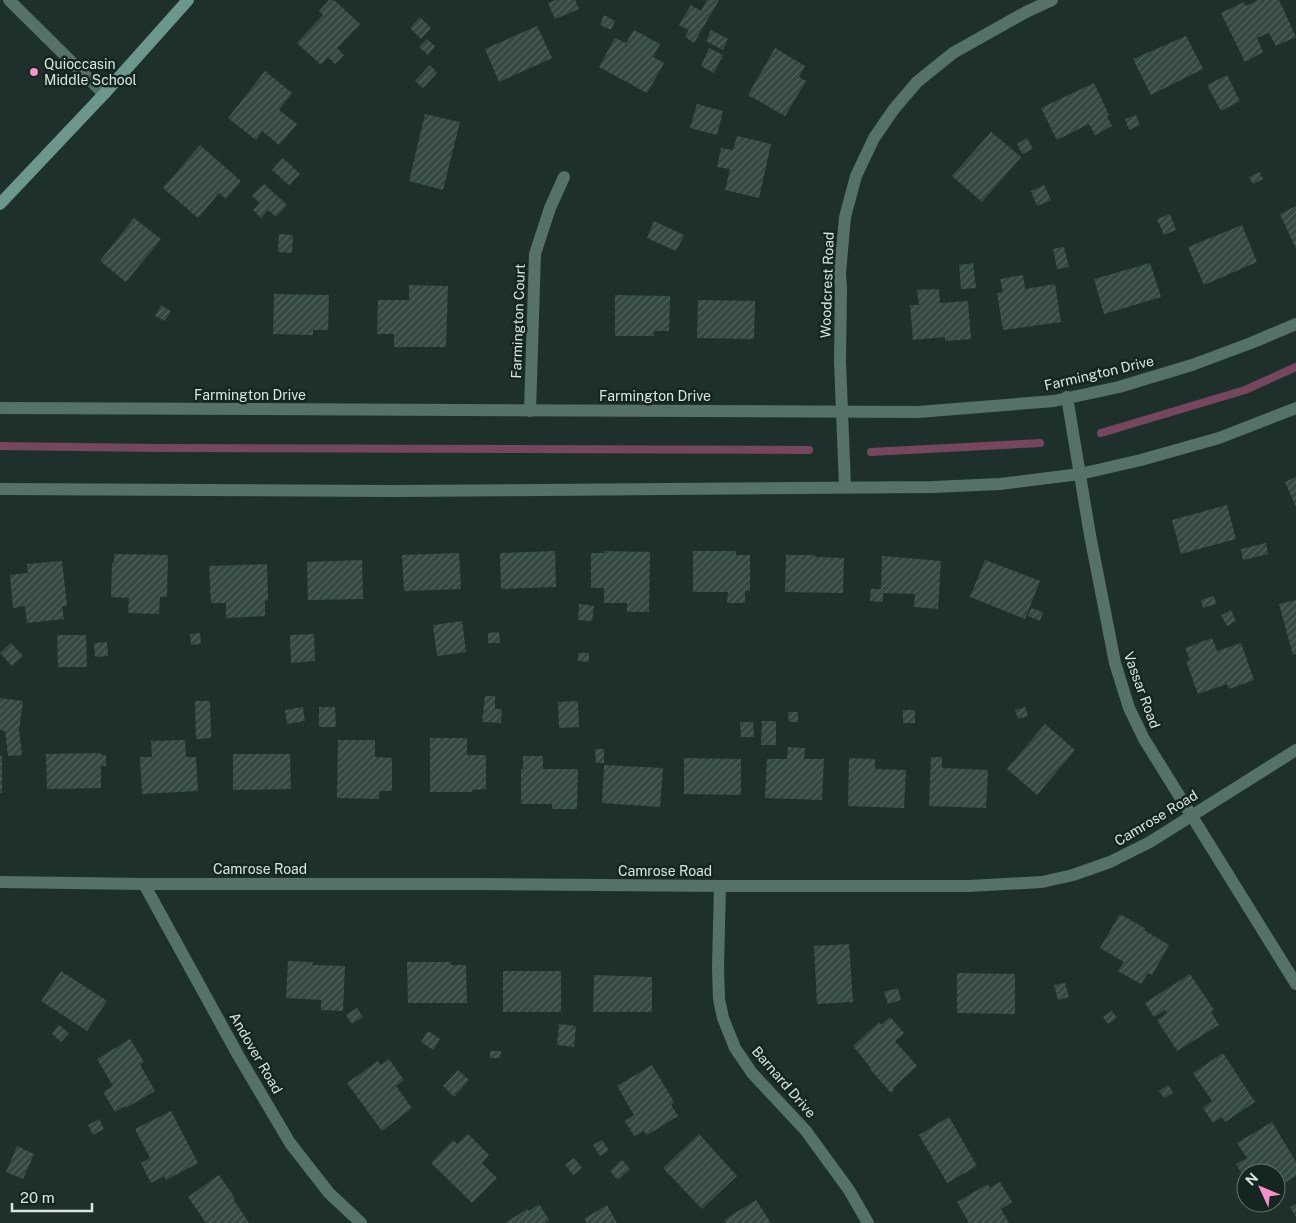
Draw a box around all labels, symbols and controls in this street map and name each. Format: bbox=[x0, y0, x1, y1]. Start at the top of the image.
place label: Quioccasin Middle School bbox=[44, 56, 137, 88]
marker: Quioccasin Middle School bbox=[28, 66, 40, 78]
street label: Woodcrest Road bbox=[817, 231, 837, 339]
street label: Farmington Court bbox=[508, 263, 528, 379]
street label: Farmington Drive bbox=[1043, 353, 1155, 393]
street label: Farmington Drive bbox=[194, 387, 306, 403]
street label: Farmington Drive bbox=[599, 388, 711, 404]
street label: Vassar Road bbox=[1121, 649, 1163, 731]
street label: Camrose Road bbox=[1112, 787, 1200, 849]
street label: Camrose Road bbox=[213, 861, 307, 877]
street label: Camrose Road bbox=[618, 863, 712, 879]
street label: Andover Road bbox=[226, 1010, 286, 1096]
street label: Barnard Drive bbox=[749, 1043, 819, 1121]
north arrow bbox=[1236, 1163, 1286, 1213]
text: N bbox=[1242, 1169, 1261, 1188]
scale bar bbox=[12, 1180, 92, 1212]
text: 20 m bbox=[20, 1189, 55, 1206]

